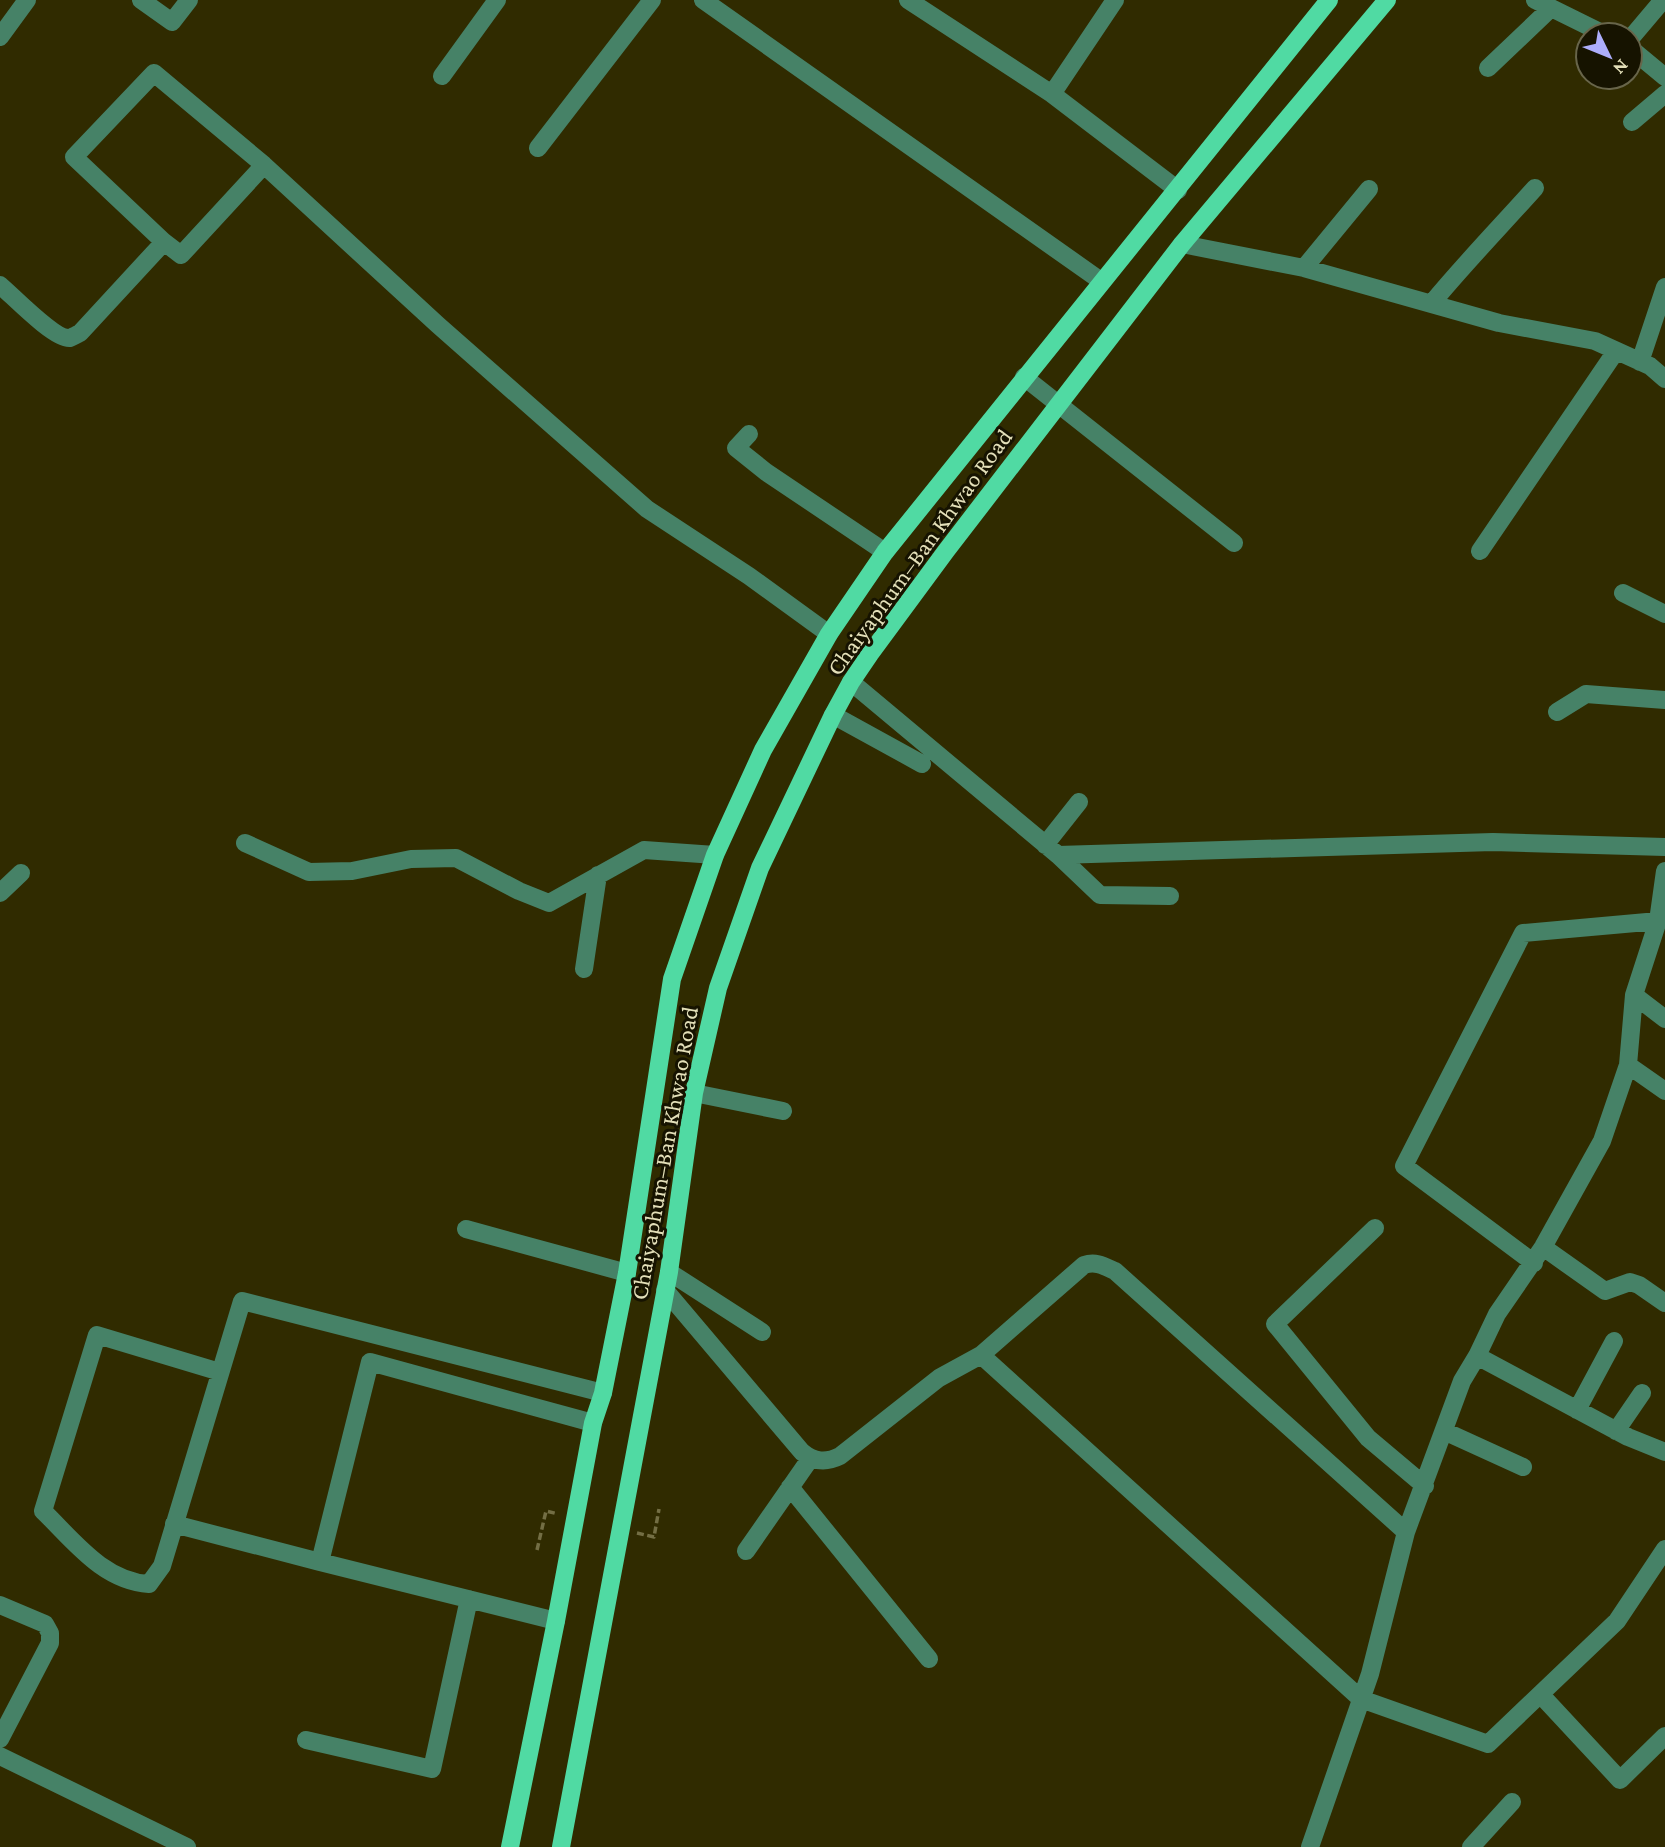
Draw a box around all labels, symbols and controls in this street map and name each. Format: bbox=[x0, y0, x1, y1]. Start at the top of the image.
north arrow bbox=[1574, 21, 1644, 91]
text: N bbox=[1609, 55, 1633, 79]
street label: Chaiyaphum–Ban Khwao Road bbox=[821, 423, 1018, 680]
street label: Chaiyaphum–Ban Khwao Road bbox=[625, 1004, 703, 1302]

